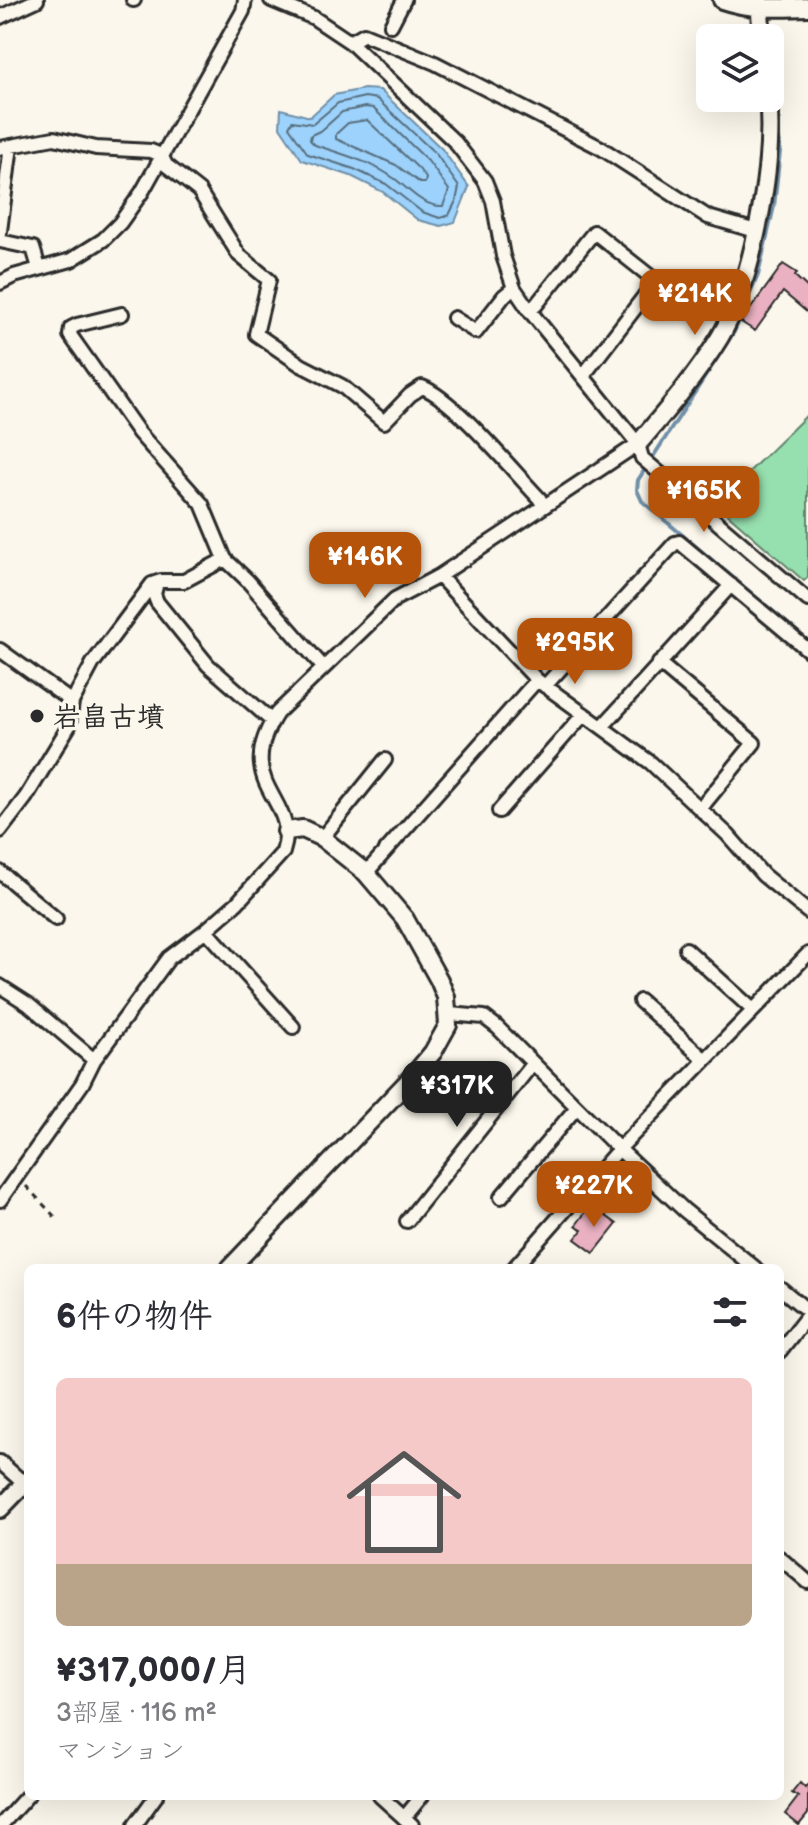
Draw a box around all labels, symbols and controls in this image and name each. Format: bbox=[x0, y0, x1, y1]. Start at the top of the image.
map controls bbox=[696, 24, 784, 112]
button: layers bbox=[696, 24, 784, 112]
pin: ¥214K bbox=[639, 269, 751, 337]
text: ¥214K bbox=[658, 279, 732, 310]
pin: ¥165K bbox=[648, 466, 760, 534]
text: ¥165K bbox=[666, 476, 742, 507]
pin: ¥146K bbox=[309, 532, 421, 600]
text: ¥146K bbox=[327, 542, 403, 573]
pin: ¥295K bbox=[519, 618, 631, 686]
text: ¥295K bbox=[535, 628, 615, 659]
place label: 岩畠古墳 bbox=[53, 701, 165, 734]
marker: 岩畠古墳 bbox=[28, 707, 46, 725]
pin: ¥317K bbox=[401, 1061, 513, 1129]
text: ¥317K bbox=[420, 1071, 494, 1102]
pin: ¥227K bbox=[538, 1161, 650, 1229]
text: ¥227K bbox=[555, 1171, 633, 1202]
icon: filters bbox=[708, 1290, 752, 1334]
text: 6件の物件 bbox=[56, 1296, 213, 1337]
icon: home bbox=[332, 1430, 476, 1574]
text: ¥317,000/月 bbox=[56, 1650, 251, 1691]
text: 3部屋 · 116 m² bbox=[56, 1698, 217, 1729]
text: マンション bbox=[56, 1736, 185, 1767]

